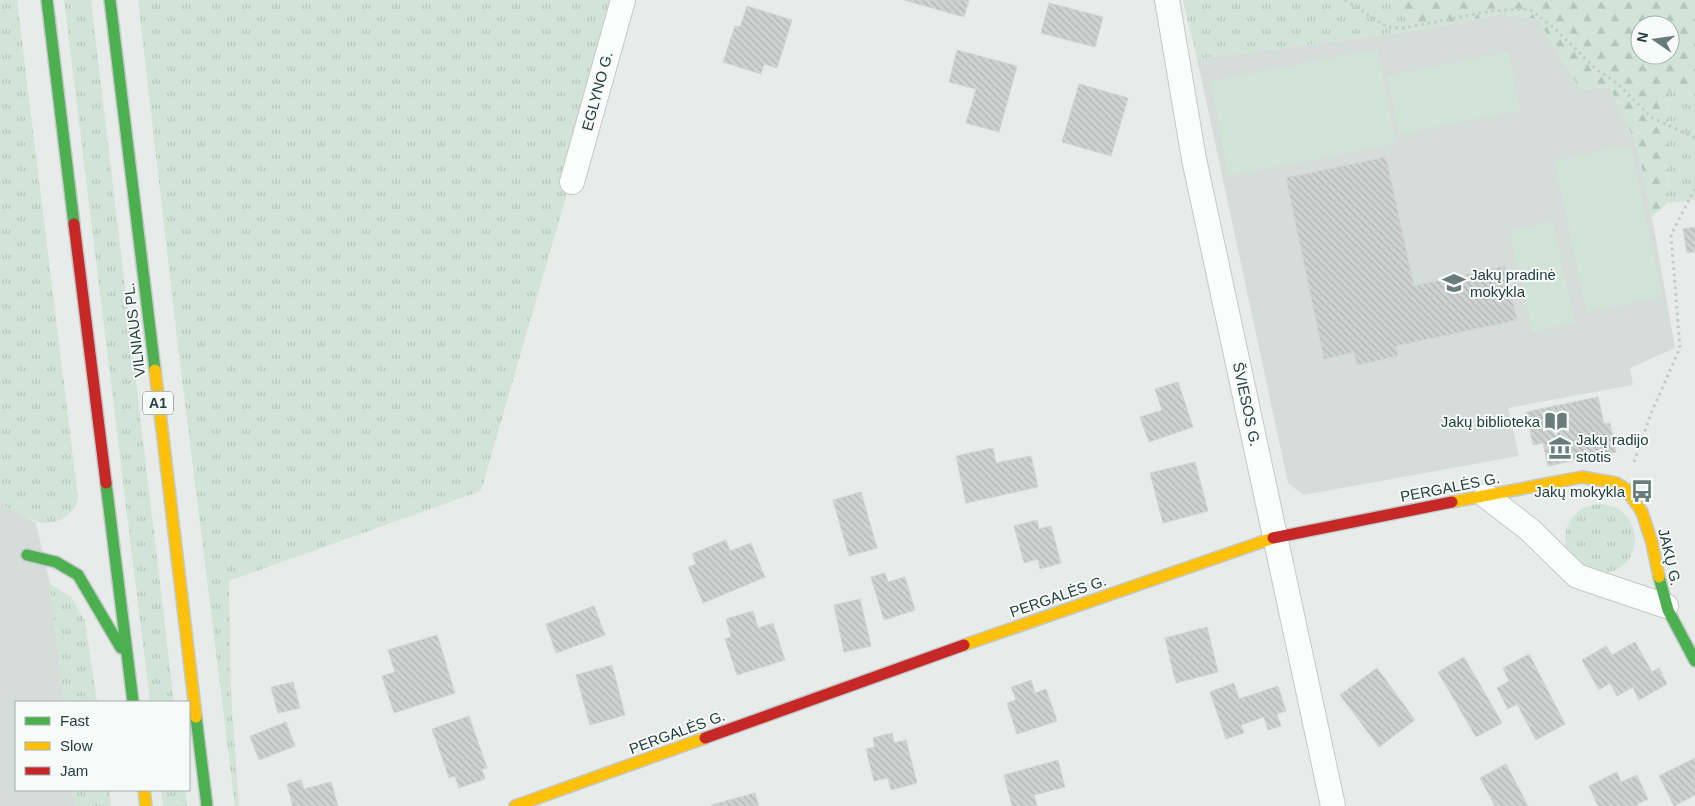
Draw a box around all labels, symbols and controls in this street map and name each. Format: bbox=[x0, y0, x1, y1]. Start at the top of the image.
north arrow bbox=[1630, 15, 1680, 65]
text: N bbox=[1633, 30, 1651, 44]
street label: EGLYNO G. bbox=[578, 49, 616, 133]
place label: Jakų pradinė mokykla bbox=[1470, 266, 1556, 300]
school or university icon: Jakų pradinė mokykla bbox=[1441, 270, 1467, 296]
street label: VILNIAUS PL. bbox=[120, 282, 148, 378]
street label: ŠVIESOS G. bbox=[1230, 360, 1264, 448]
road number: A1 bbox=[143, 392, 173, 414]
library icon: Jakų biblioteka bbox=[1543, 408, 1569, 434]
place label: Jakų biblioteka bbox=[1441, 413, 1541, 430]
place label: Jakų radijo stotis bbox=[1576, 431, 1649, 465]
museum icon: Jakų radijo stotis bbox=[1547, 435, 1573, 461]
street label: PERGALĖS G. bbox=[1399, 469, 1501, 505]
bus stop icon: Jakų mokykla bbox=[1629, 478, 1655, 504]
place label: Jakų mokykla bbox=[1534, 483, 1626, 500]
street label: JAKŲ G. bbox=[1655, 527, 1685, 587]
street label: PERGALĖS G. bbox=[1008, 572, 1108, 620]
legend bbox=[15, 701, 190, 791]
street label: PERGALĖS G. bbox=[627, 707, 727, 757]
text: Fast bbox=[60, 712, 90, 729]
text: Slow bbox=[60, 737, 93, 754]
text: Jam bbox=[60, 762, 88, 779]

